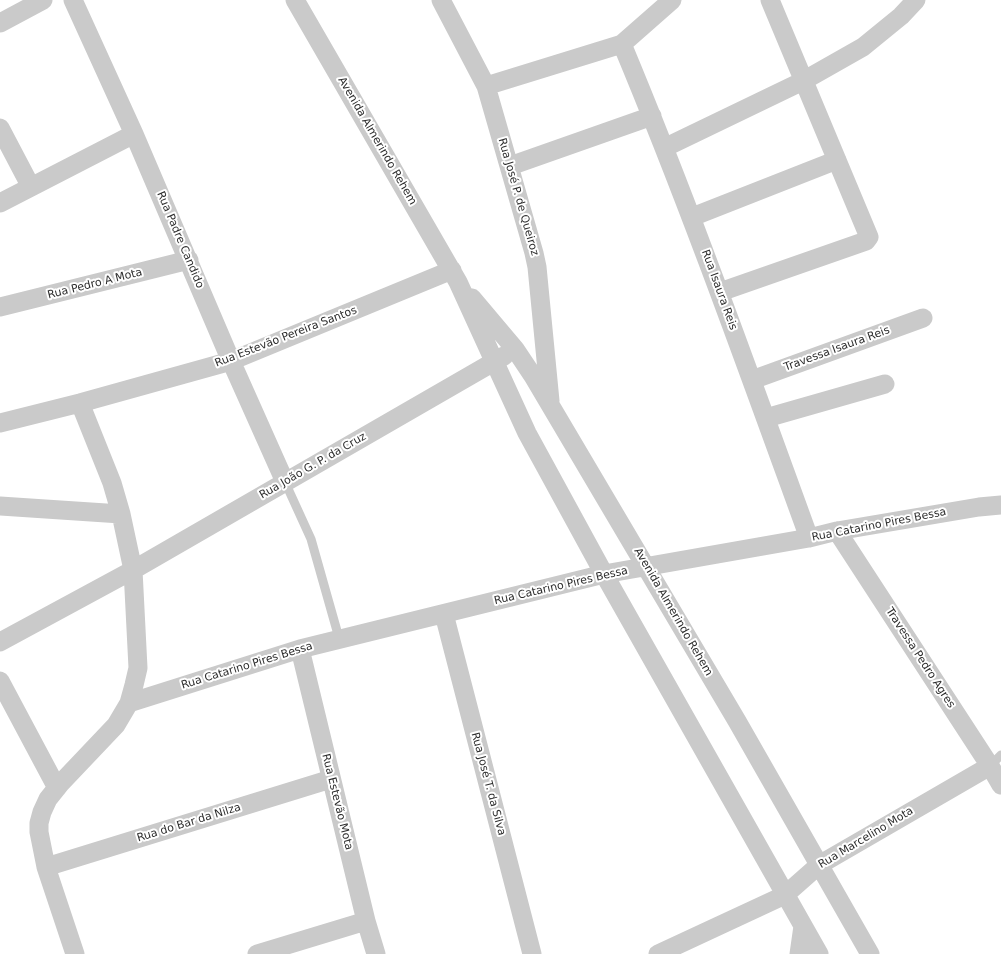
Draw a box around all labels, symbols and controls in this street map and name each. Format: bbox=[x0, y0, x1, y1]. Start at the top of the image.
street label: Avenida Almerindo Rehem bbox=[335, 75, 419, 207]
street label: Rua José P. de Queiroz bbox=[495, 137, 541, 257]
street label: Rua Padre Candido bbox=[154, 190, 206, 290]
street label: Rua Isaura Reis bbox=[698, 248, 740, 332]
street label: Rua Pedro A Mota bbox=[46, 266, 144, 302]
street label: Rua Estevão Pereira Santos bbox=[213, 304, 359, 370]
street label: Travessa Isaura Reis bbox=[782, 324, 892, 374]
street label: Rua João G. P. da Cruz bbox=[257, 430, 369, 502]
street label: Rua Catarino Pires Bessa bbox=[811, 505, 947, 545]
street label: Avenida Almerindo Rehem bbox=[631, 546, 715, 678]
street label: Rua Catarino Pires Bessa bbox=[493, 564, 629, 608]
street label: Travessa Pedro Agres bbox=[883, 605, 957, 711]
street label: Rua Catarino Pires Bessa bbox=[180, 640, 314, 692]
street label: Rua José T. da Silva bbox=[468, 731, 508, 837]
street label: Rua Estevão Mota bbox=[319, 752, 355, 852]
street label: Rua do Bar da Nilza bbox=[135, 801, 243, 845]
street label: Rua Marcelino Mota bbox=[816, 804, 916, 872]

